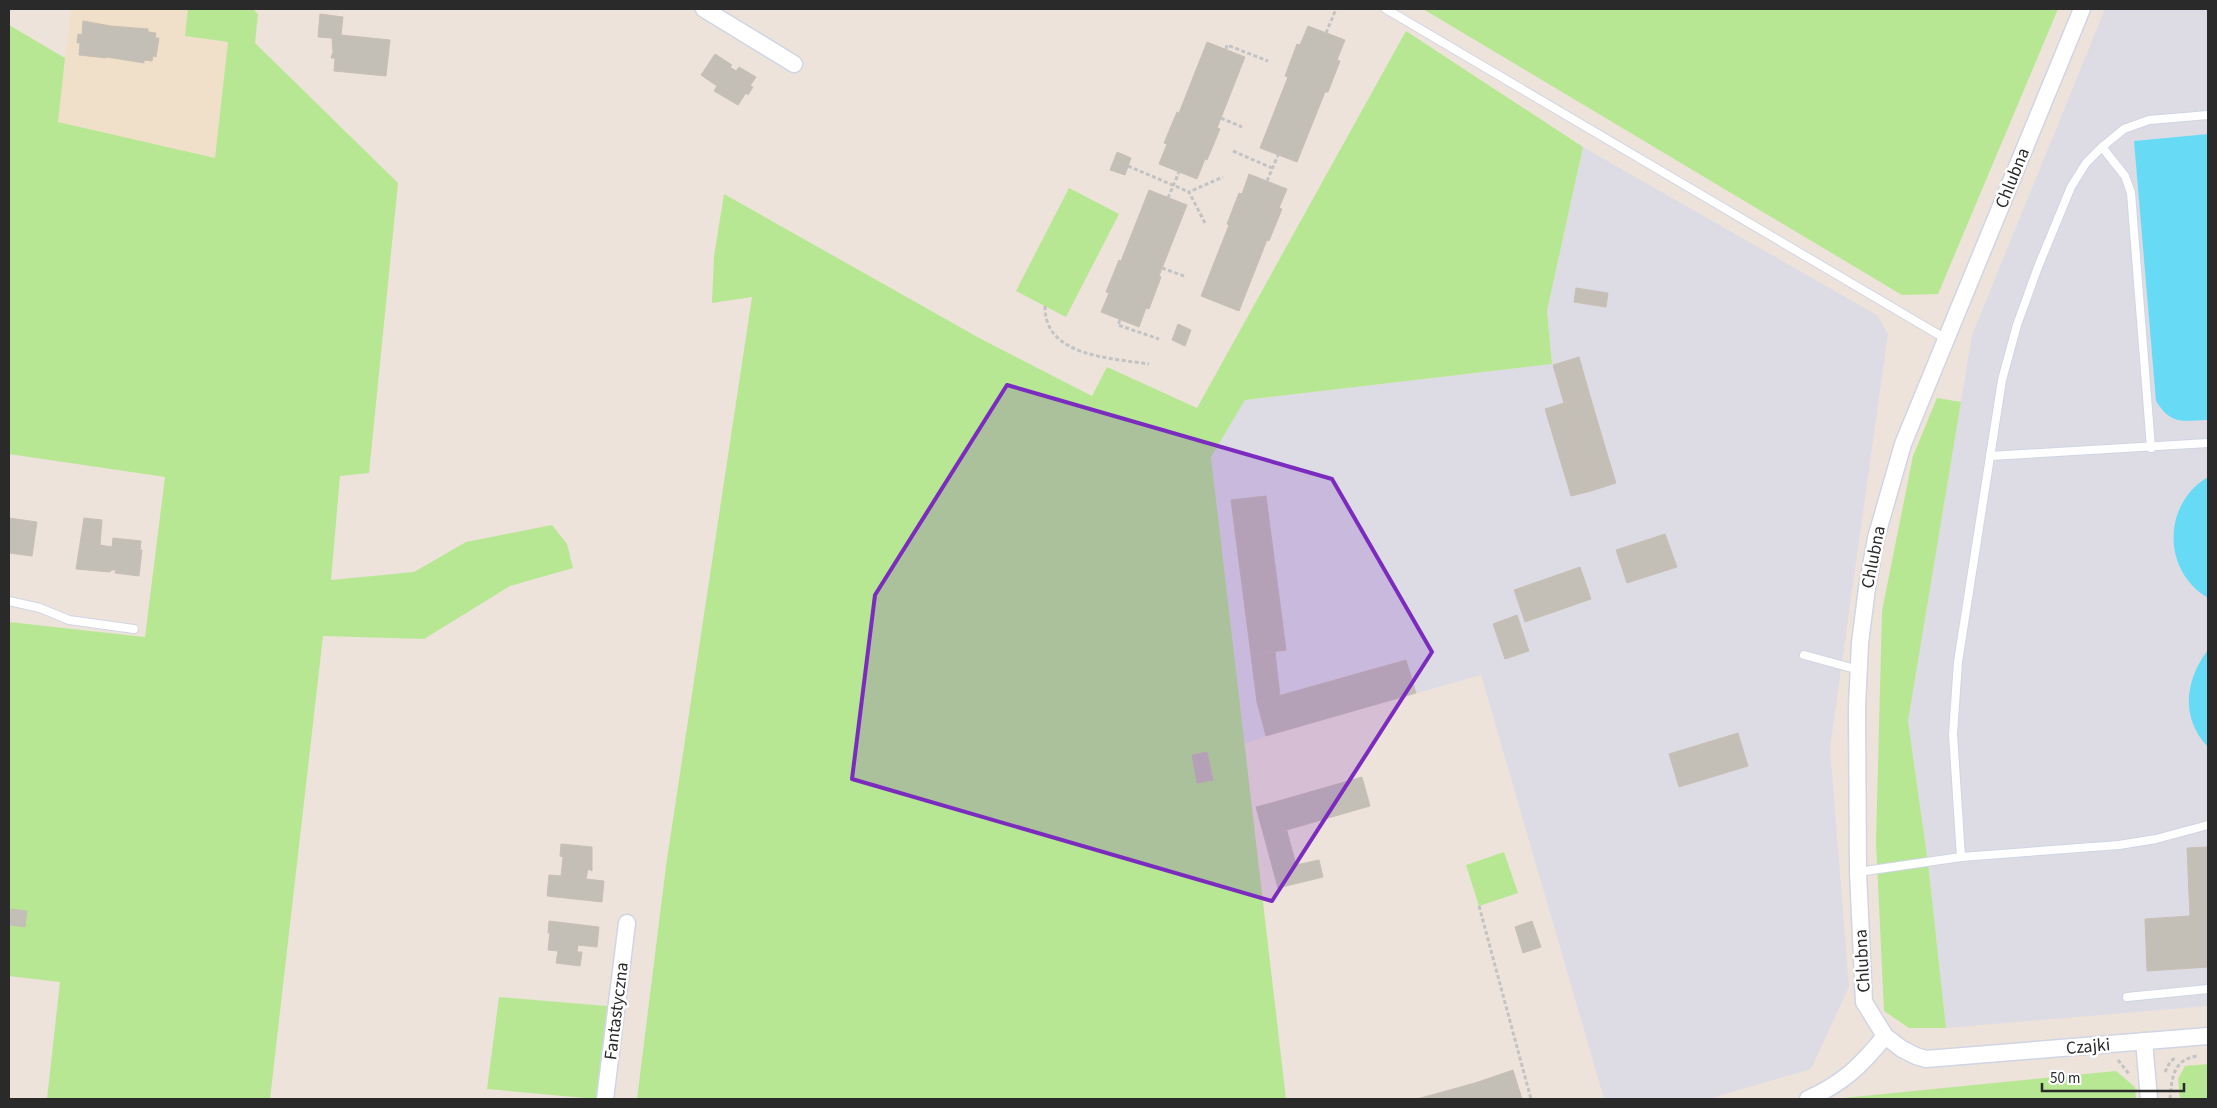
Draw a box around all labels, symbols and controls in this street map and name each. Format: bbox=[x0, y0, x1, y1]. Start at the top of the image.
street label: Chlubna bbox=[1989, 144, 2036, 212]
street label: Chlubna bbox=[1855, 524, 1892, 591]
street label: Chlubna bbox=[1848, 929, 1877, 993]
street label: Fantastyczna bbox=[598, 961, 635, 1061]
street label: Czajki bbox=[2065, 1032, 2111, 1061]
scale bar bbox=[2042, 1060, 2184, 1092]
text: 50 m bbox=[2050, 1068, 2080, 1089]

